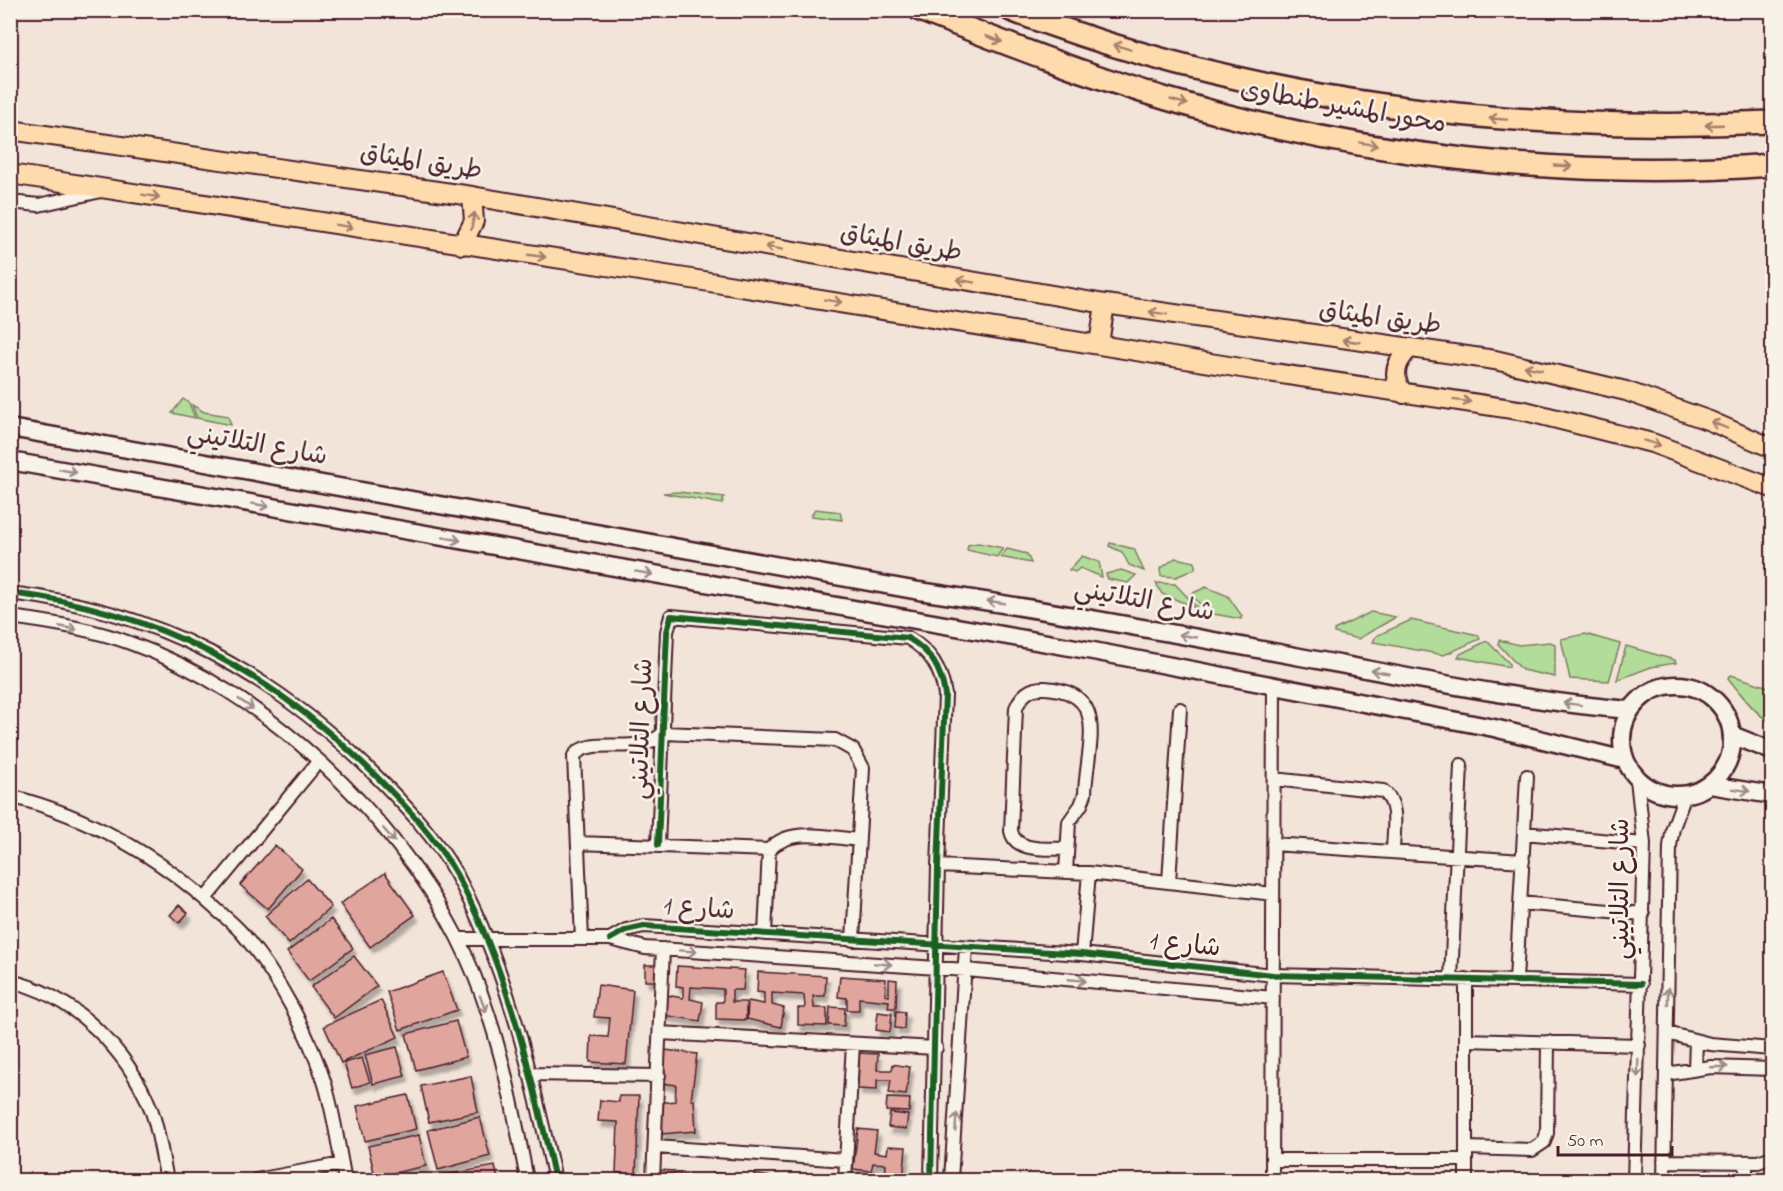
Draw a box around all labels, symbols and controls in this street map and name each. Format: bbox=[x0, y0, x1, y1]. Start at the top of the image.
one-way arrow bbox=[984, 34, 1003, 45]
one-way arrow bbox=[1113, 41, 1132, 52]
street label: محور المشير طنطاوى bbox=[1237, 71, 1449, 145]
one-way arrow bbox=[1169, 97, 1188, 108]
one-way arrow bbox=[1489, 113, 1509, 124]
one-way arrow bbox=[1705, 119, 1725, 130]
street label: طريق الميثاق bbox=[357, 135, 485, 191]
one-way arrow bbox=[1359, 138, 1378, 149]
one-way arrow bbox=[1552, 160, 1572, 171]
one-way arrow bbox=[141, 191, 161, 202]
one-way arrow bbox=[468, 212, 479, 232]
street label: طريق الميثاق bbox=[837, 215, 965, 273]
one-way arrow bbox=[334, 221, 353, 232]
one-way arrow bbox=[764, 242, 784, 253]
one-way arrow bbox=[526, 250, 546, 261]
one-way arrow bbox=[957, 275, 976, 286]
street label: طريق الميثاق bbox=[1316, 292, 1444, 346]
one-way arrow bbox=[823, 296, 843, 307]
one-way arrow bbox=[1149, 307, 1169, 318]
one-way arrow bbox=[1342, 335, 1362, 346]
one-way arrow bbox=[1523, 362, 1543, 373]
one-way arrow bbox=[1452, 395, 1471, 406]
street label: شارع التلاتيني bbox=[184, 415, 330, 478]
one-way arrow bbox=[1710, 419, 1728, 430]
one-way arrow bbox=[1642, 438, 1661, 449]
one-way arrow bbox=[58, 466, 77, 477]
one-way arrow bbox=[250, 500, 270, 511]
one-way arrow bbox=[442, 534, 462, 545]
one-way arrow bbox=[634, 568, 654, 579]
street label: شارع التلاتيني bbox=[1071, 571, 1217, 634]
one-way arrow bbox=[987, 597, 1007, 608]
one-way arrow bbox=[58, 623, 77, 634]
one-way arrow bbox=[1179, 630, 1198, 641]
street label: شارع التلاتيني bbox=[622, 658, 665, 800]
one-way arrow bbox=[1370, 666, 1390, 677]
one-way arrow bbox=[237, 698, 254, 710]
one-way arrow bbox=[1563, 698, 1583, 709]
one-way arrow bbox=[1731, 784, 1750, 795]
street label: شارع التلاتيني bbox=[1603, 818, 1642, 960]
one-way arrow bbox=[382, 827, 396, 842]
street label: شارع 1 bbox=[662, 889, 736, 931]
street label: شارع 1 bbox=[1148, 923, 1222, 969]
one-way arrow bbox=[678, 946, 698, 957]
one-way arrow bbox=[873, 959, 892, 970]
one-way arrow bbox=[1067, 975, 1087, 986]
one-way arrow bbox=[1662, 987, 1673, 1007]
one-way arrow bbox=[478, 994, 489, 1013]
one-way arrow bbox=[1632, 1057, 1643, 1077]
one-way arrow bbox=[1709, 1061, 1729, 1073]
one-way arrow bbox=[950, 1113, 961, 1133]
scale bar bbox=[1558, 1119, 1672, 1157]
text: 50 m bbox=[1567, 1129, 1604, 1155]

